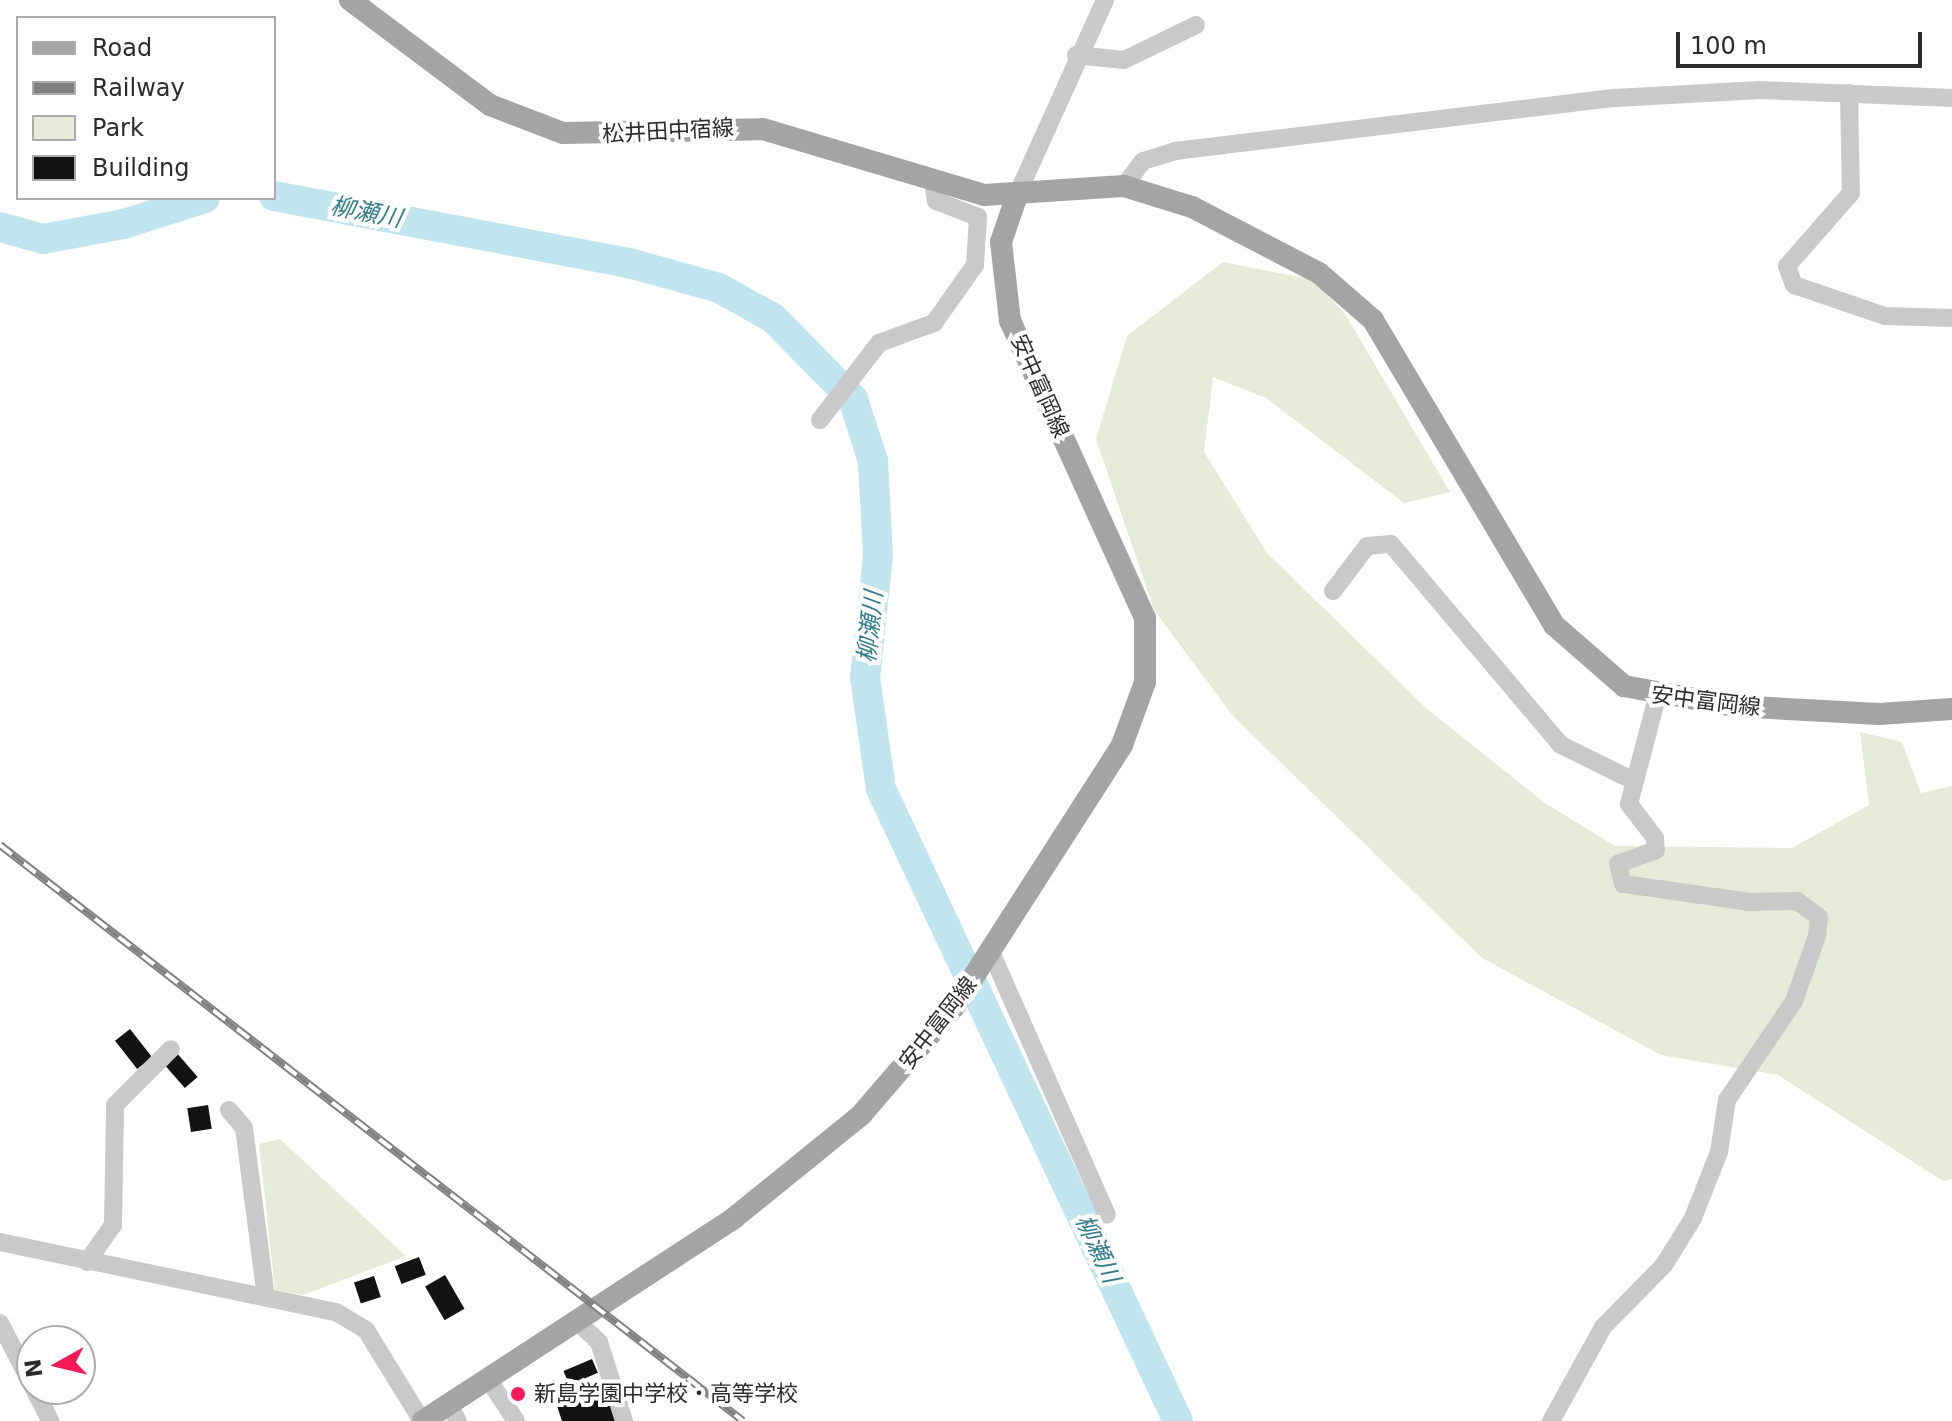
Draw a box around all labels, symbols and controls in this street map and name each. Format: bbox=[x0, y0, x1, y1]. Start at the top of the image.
legend bbox=[16, 16, 276, 200]
scale bar bbox=[1680, 16, 1926, 66]
text: 100 m bbox=[1690, 32, 1767, 60]
text: Road bbox=[92, 34, 152, 62]
text: Railway bbox=[92, 74, 185, 102]
text: Park bbox=[92, 114, 144, 142]
street label: 松井田中宿線 bbox=[601, 114, 735, 148]
text: Building bbox=[92, 154, 189, 182]
water label: 柳瀬川 bbox=[328, 192, 404, 234]
street label: 安中富岡線 bbox=[1006, 330, 1074, 442]
water label: 柳瀬川 bbox=[853, 590, 889, 664]
street label: 安中富岡線 bbox=[1650, 681, 1762, 721]
street label: 安中富岡線 bbox=[894, 972, 982, 1074]
water label: 柳瀬川 bbox=[1069, 1210, 1125, 1288]
north arrow bbox=[16, 1325, 96, 1405]
text: N bbox=[20, 1357, 47, 1379]
place label: 新島学園中学校・高等学校 bbox=[534, 1381, 798, 1407]
marker: 新島学園中学校・高等学校 bbox=[509, 1385, 527, 1403]

